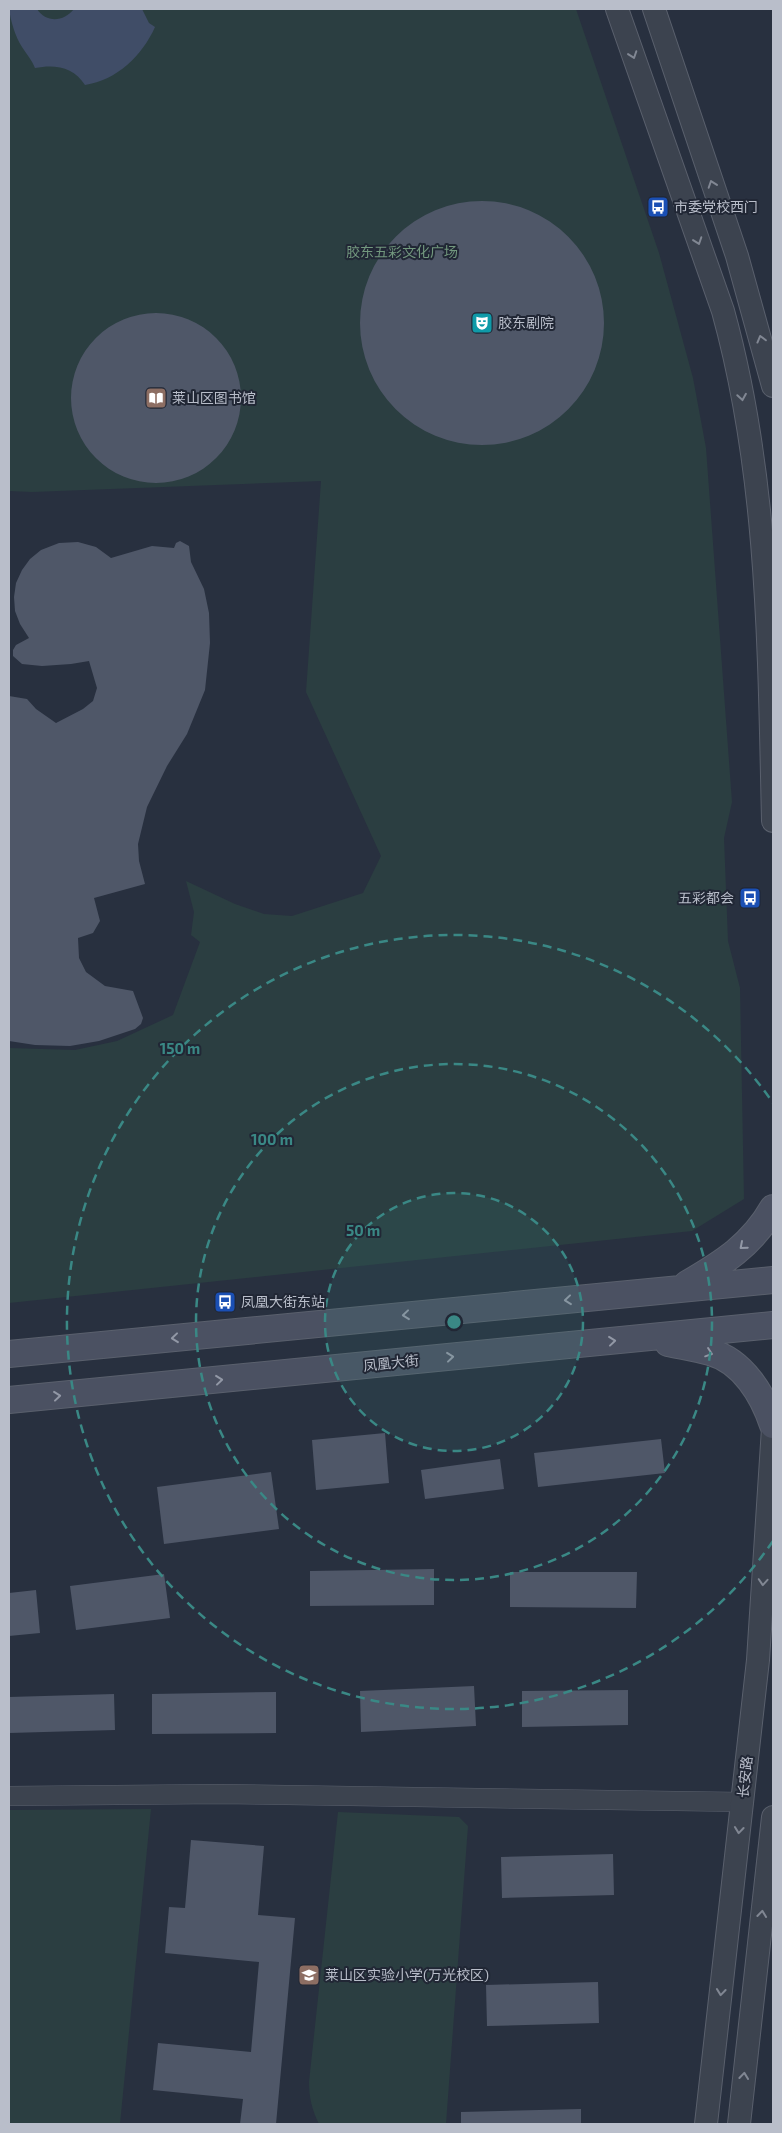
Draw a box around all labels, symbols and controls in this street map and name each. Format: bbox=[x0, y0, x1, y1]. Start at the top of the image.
one-way arrow bbox=[627, 50, 637, 59]
one-way arrow bbox=[708, 180, 718, 188]
bus stop icon: 市委党校西门 bbox=[646, 195, 670, 219]
place label: 市委党校西门 bbox=[674, 198, 758, 215]
one-way arrow bbox=[693, 236, 703, 245]
park label: 胶东五彩文化广场 bbox=[346, 243, 458, 260]
theatre icon: 胶东剧院 bbox=[470, 311, 494, 335]
place label: 胶东剧院 bbox=[498, 314, 554, 331]
one-way arrow bbox=[757, 335, 767, 343]
library icon: 莱山区图书馆 bbox=[144, 386, 168, 410]
place label: 莱山区图书馆 bbox=[172, 389, 256, 406]
one-way arrow bbox=[737, 393, 747, 402]
bus stop icon: 五彩都会 bbox=[738, 886, 762, 910]
place label: 五彩都会 bbox=[678, 889, 734, 906]
text: 150 m bbox=[160, 1039, 200, 1057]
text: 100 m bbox=[251, 1130, 293, 1148]
text: 50 m bbox=[346, 1221, 380, 1239]
one-way arrow bbox=[740, 1241, 749, 1250]
bus stop icon: 凤凰大街东站 bbox=[213, 1290, 237, 1314]
place label: 凤凰大街东站 bbox=[241, 1293, 325, 1310]
one-way arrow bbox=[564, 1294, 572, 1305]
one-way arrow bbox=[402, 1309, 410, 1320]
centre of rings bbox=[445, 1313, 463, 1331]
one-way arrow bbox=[170, 1332, 178, 1343]
one-way arrow bbox=[608, 1336, 616, 1347]
one-way arrow bbox=[705, 1347, 713, 1357]
street label: 凤凰大街 bbox=[362, 1351, 420, 1374]
one-way arrow bbox=[447, 1352, 455, 1363]
one-way arrow bbox=[215, 1374, 223, 1385]
one-way arrow bbox=[54, 1390, 62, 1401]
one-way arrow bbox=[758, 1578, 769, 1586]
street label: 长安路 bbox=[734, 1755, 755, 1799]
one-way arrow bbox=[734, 1827, 745, 1835]
one-way arrow bbox=[756, 1910, 767, 1918]
school or university icon: 莱山区实验小学(万光校区) bbox=[297, 1963, 321, 1987]
place label: 莱山区实验小学(万光校区) bbox=[325, 1966, 489, 1983]
one-way arrow bbox=[716, 1988, 727, 1996]
one-way arrow bbox=[738, 2072, 749, 2080]

